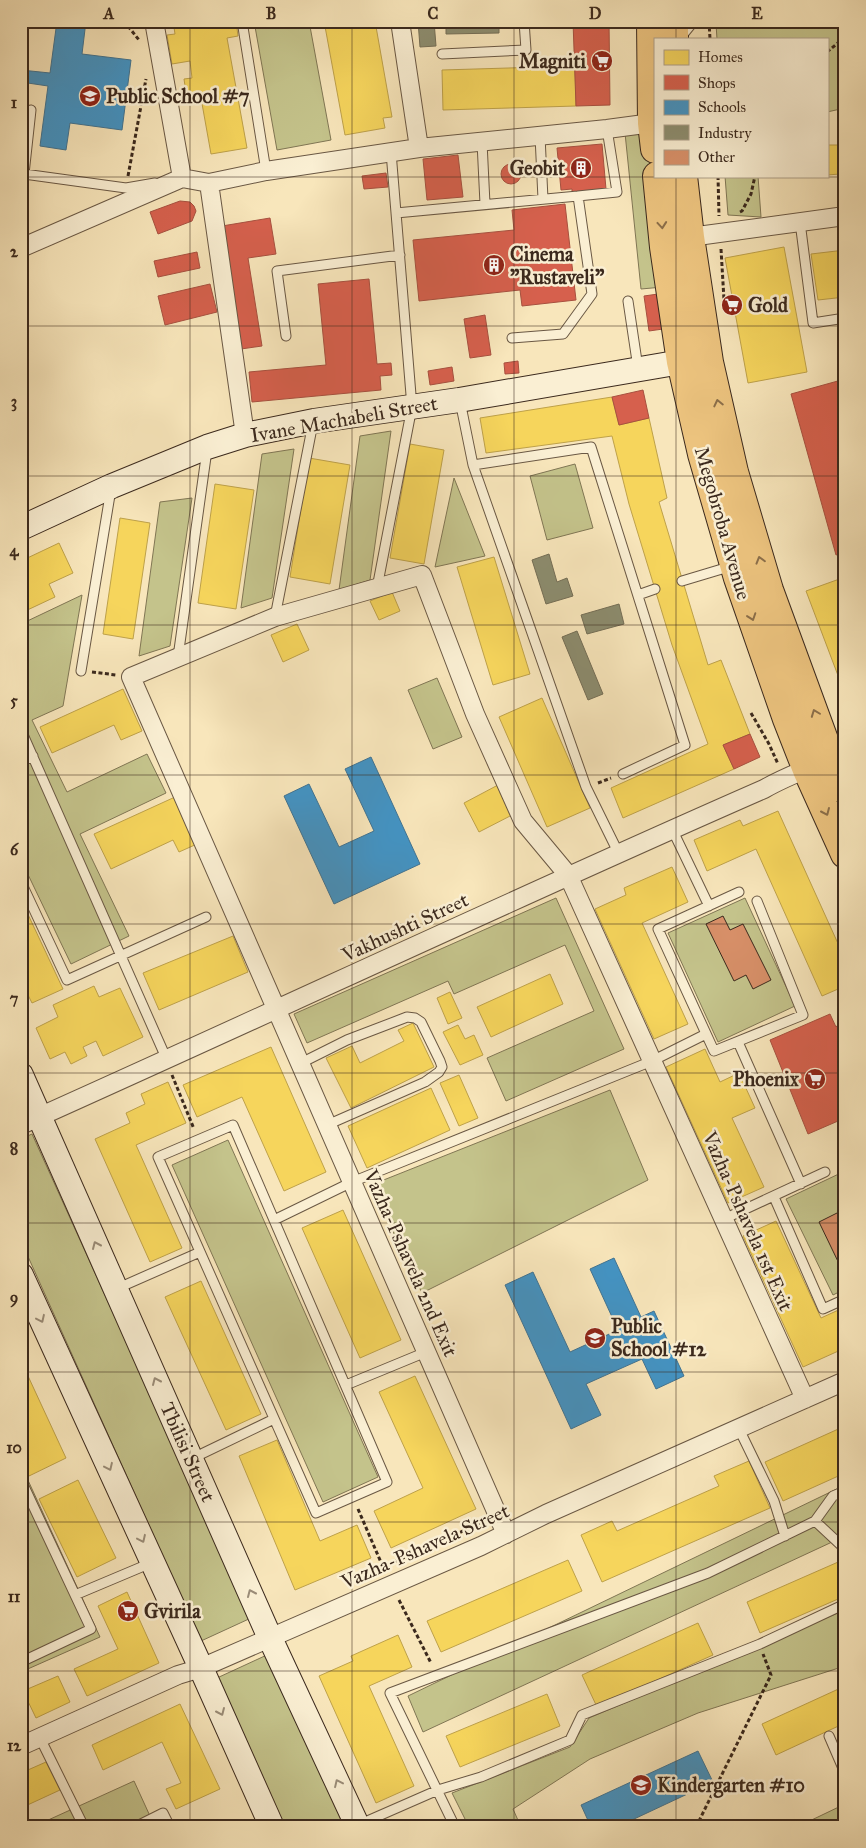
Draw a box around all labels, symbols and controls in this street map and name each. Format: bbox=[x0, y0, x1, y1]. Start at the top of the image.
text: A bbox=[103, 4, 115, 23]
text: B bbox=[266, 4, 276, 23]
text: C bbox=[428, 4, 439, 23]
text: D bbox=[589, 4, 602, 23]
text: E bbox=[751, 4, 763, 23]
legend bbox=[654, 38, 828, 178]
text: Homes bbox=[698, 48, 743, 66]
place label: Magniti bbox=[519, 49, 587, 74]
supermarket icon: Magniti bbox=[590, 49, 614, 73]
text: Shops bbox=[698, 74, 736, 92]
school or university icon: Public School #7 bbox=[78, 84, 102, 108]
place label: Public School #7 bbox=[106, 84, 250, 108]
text: 1 bbox=[11, 93, 18, 112]
text: Schools bbox=[698, 98, 746, 116]
text: Industry bbox=[698, 124, 752, 142]
text: Other bbox=[698, 148, 735, 166]
place label: Geobit bbox=[510, 156, 566, 180]
building icon: Geobit bbox=[569, 156, 593, 180]
one-way arrow bbox=[656, 221, 667, 229]
text: 2 bbox=[10, 242, 19, 261]
place label: Cinema "Rustaveli" bbox=[510, 242, 605, 289]
building icon: Cinema "Rustaveli" bbox=[482, 253, 506, 277]
supermarket icon: Gold bbox=[720, 293, 744, 317]
place label: Gold bbox=[748, 293, 789, 317]
street label: Ivane Machabeli Street bbox=[249, 391, 439, 447]
text: 3 bbox=[11, 392, 17, 412]
one-way arrow bbox=[713, 399, 724, 408]
street label: Megobroba Avenue bbox=[689, 444, 756, 603]
text: 4 bbox=[10, 541, 20, 561]
one-way arrow bbox=[755, 557, 765, 565]
one-way arrow bbox=[746, 613, 756, 621]
text: 5 bbox=[10, 691, 18, 710]
one-way arrow bbox=[811, 709, 821, 718]
one-way arrow bbox=[819, 807, 830, 816]
text: 6 bbox=[10, 840, 19, 859]
street label: Vakhushti Street bbox=[337, 887, 472, 967]
text: 7 bbox=[10, 989, 19, 1008]
place label: Phoenix bbox=[733, 1067, 800, 1091]
supermarket icon: Phoenix bbox=[803, 1067, 827, 1091]
street label: Vazha-Pshavela 1st Exit bbox=[697, 1127, 798, 1314]
text: 8 bbox=[10, 1139, 18, 1158]
street label: Vazha-Pshavela 2nd Exit bbox=[358, 1165, 463, 1360]
one-way arrow bbox=[91, 1241, 102, 1250]
text: 9 bbox=[10, 1288, 18, 1308]
one-way arrow bbox=[35, 1314, 46, 1323]
place label: Public School #12 bbox=[611, 1314, 707, 1361]
school or university icon: Public School #12 bbox=[583, 1326, 607, 1350]
one-way arrow bbox=[152, 1377, 163, 1386]
street label: Tbilisi Street bbox=[155, 1398, 221, 1506]
text: 10 bbox=[6, 1438, 22, 1457]
one-way arrow bbox=[103, 1462, 113, 1471]
street label: Vazha-Pshavela Street bbox=[336, 1498, 513, 1594]
one-way arrow bbox=[136, 1534, 146, 1543]
text: 11 bbox=[8, 1587, 21, 1606]
one-way arrow bbox=[246, 1589, 257, 1598]
supermarket icon: Gvirila bbox=[116, 1599, 140, 1623]
place label: Gvirila bbox=[144, 1599, 201, 1623]
one-way arrow bbox=[215, 1707, 226, 1716]
text: 12 bbox=[7, 1736, 22, 1755]
school or university icon: Kindergarten #10 bbox=[629, 1773, 653, 1797]
place label: Kindergarten #10 bbox=[657, 1773, 805, 1798]
one-way arrow bbox=[334, 1779, 344, 1788]

